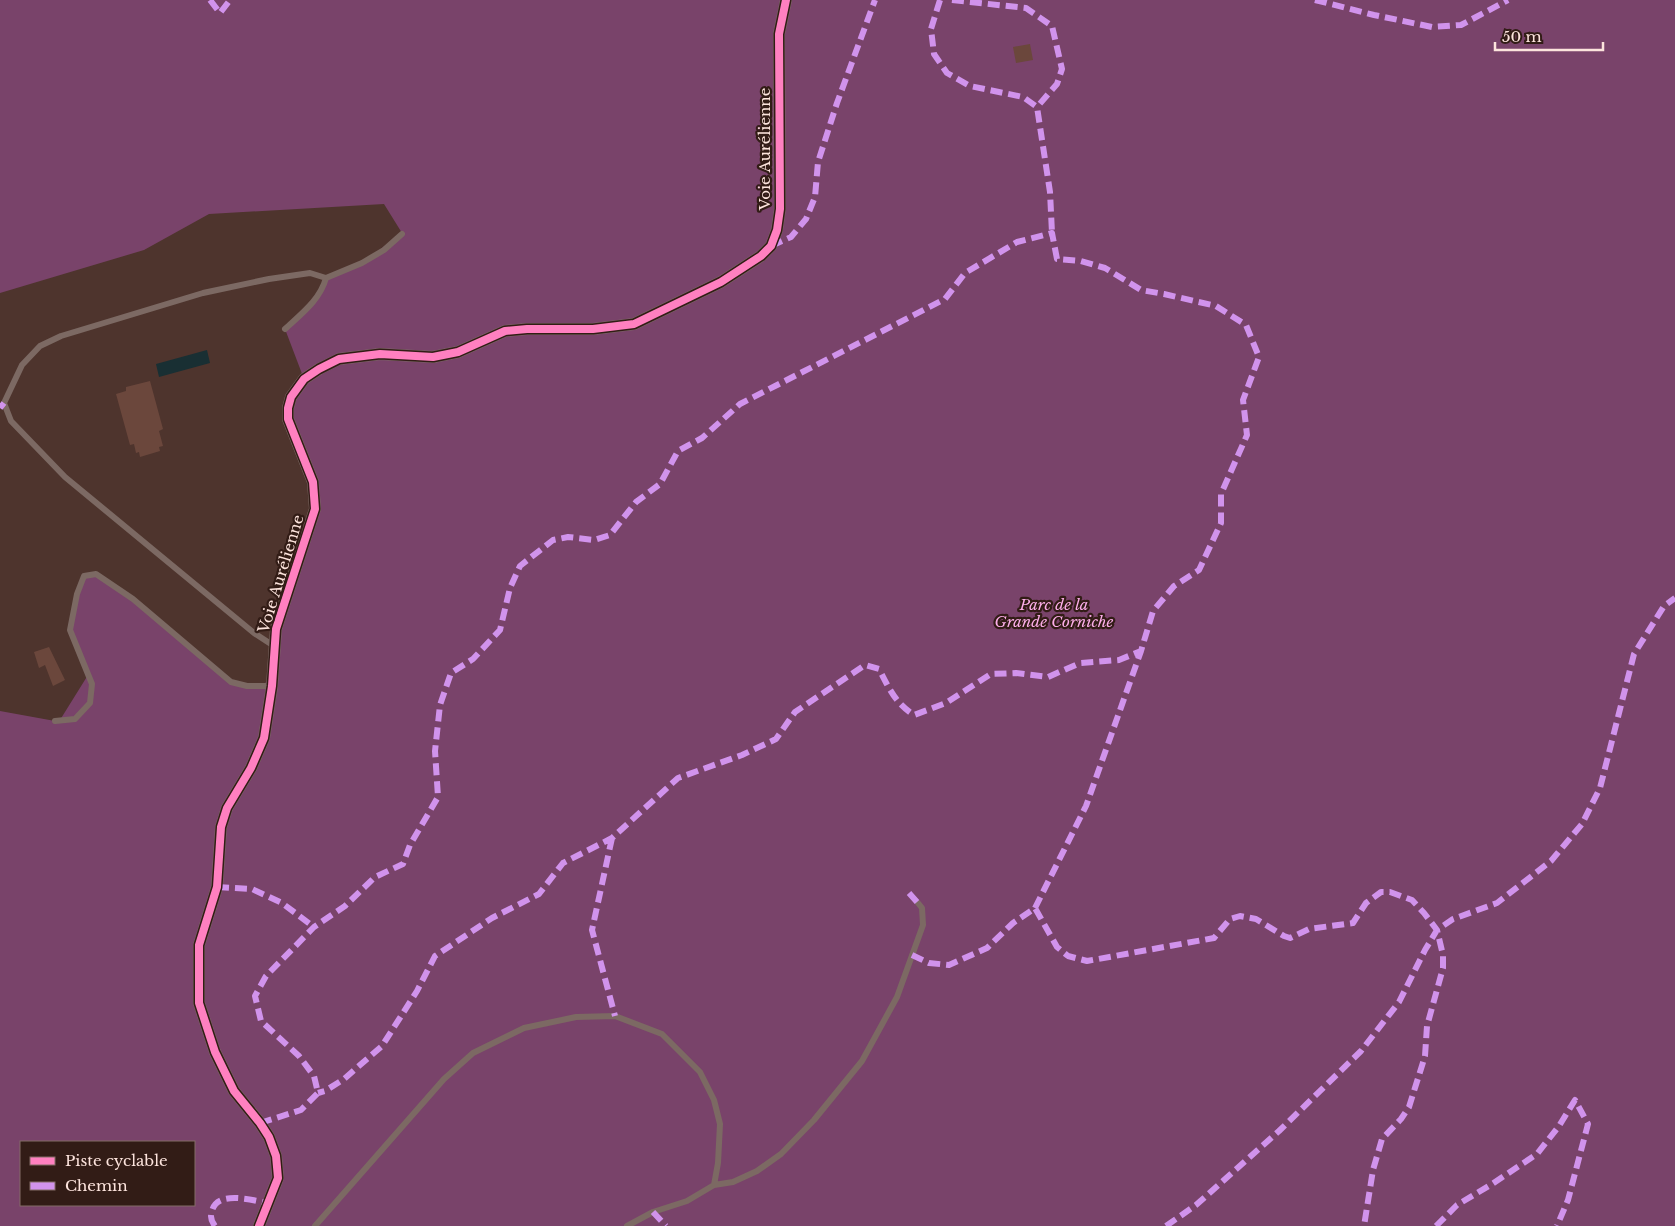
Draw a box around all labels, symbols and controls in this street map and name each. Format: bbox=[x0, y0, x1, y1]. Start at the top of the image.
scale bar bbox=[1495, 20, 1602, 52]
text: 50 m bbox=[1502, 27, 1542, 46]
street label: Voie Aurélienne bbox=[755, 88, 774, 211]
street label: Voie Aurélienne bbox=[253, 512, 308, 636]
park label: Parc de la Grande Corniche bbox=[995, 595, 1114, 631]
legend bbox=[20, 1141, 195, 1206]
text: Piste cyclable bbox=[65, 1151, 168, 1170]
text: Chemin bbox=[65, 1176, 128, 1195]

